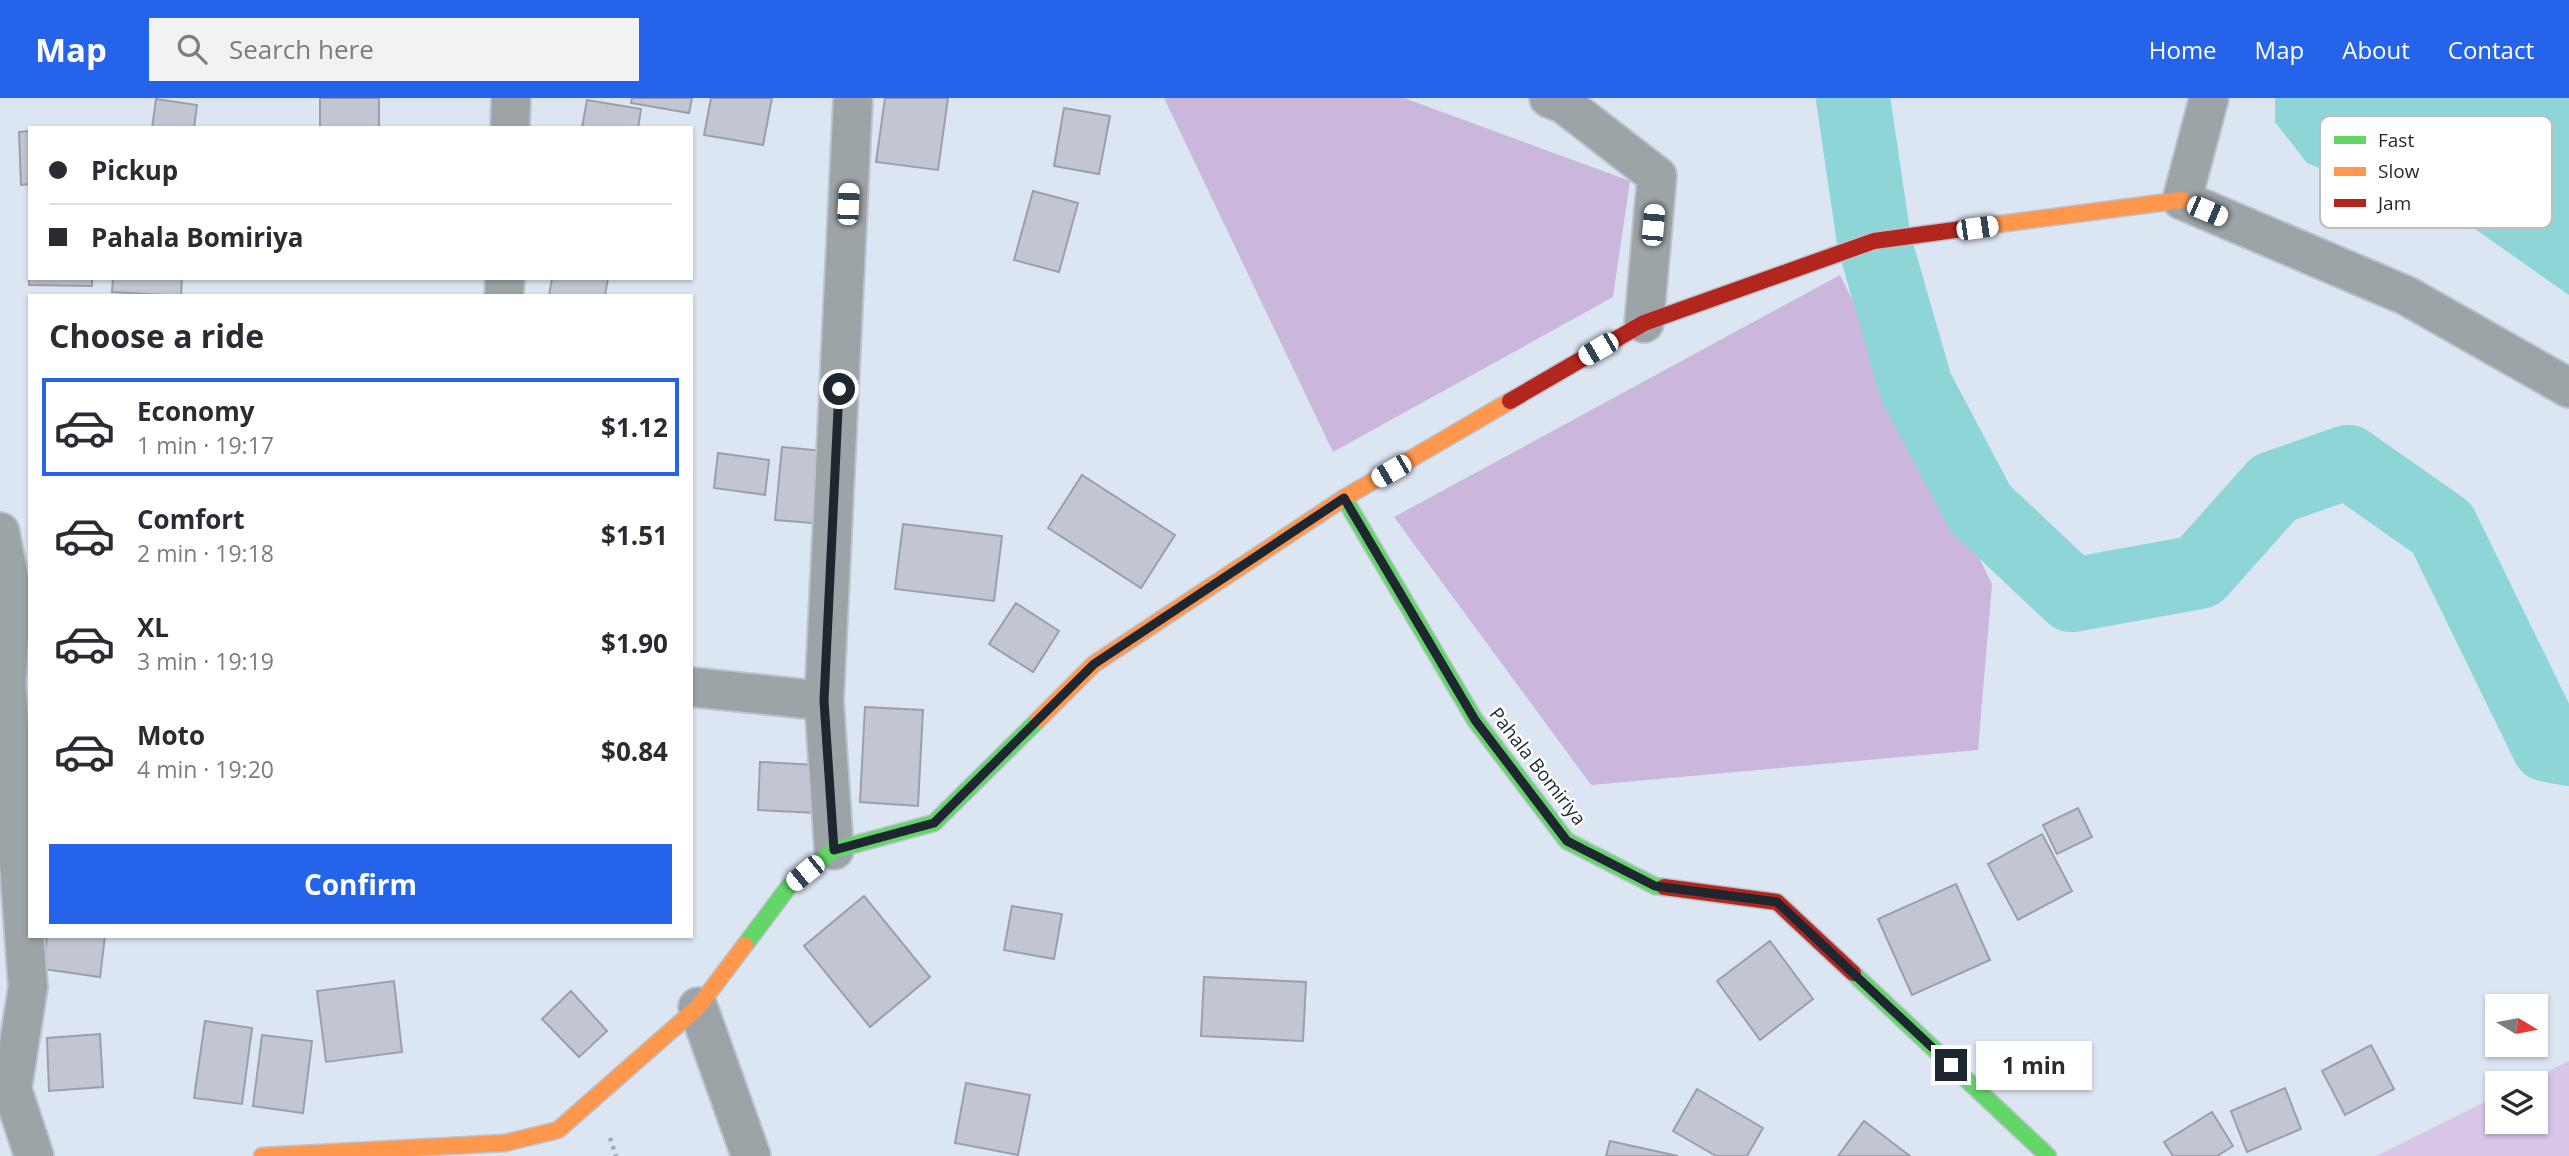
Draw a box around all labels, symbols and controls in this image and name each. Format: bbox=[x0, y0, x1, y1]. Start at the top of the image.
search box bbox=[149, 18, 639, 81]
text: Map bbox=[35, 27, 107, 72]
icon: search bbox=[173, 30, 211, 68]
text: Search here bbox=[229, 31, 374, 67]
text: Home bbox=[2149, 33, 2217, 66]
text: Map bbox=[2255, 33, 2304, 66]
text: About bbox=[2342, 33, 2410, 66]
text: Contact bbox=[2448, 33, 2534, 66]
legend bbox=[2320, 116, 2552, 228]
text: Fast bbox=[2378, 127, 2414, 153]
text: Pickup bbox=[91, 152, 178, 188]
text: Slow bbox=[2378, 158, 2420, 184]
car bbox=[837, 182, 860, 226]
text: Jam bbox=[2376, 190, 2411, 216]
car bbox=[2184, 193, 2231, 229]
car bbox=[1641, 203, 1666, 247]
car bbox=[1955, 215, 2000, 241]
text: Pahala Bomiriya bbox=[91, 219, 303, 255]
text: Choose a ride bbox=[49, 314, 264, 357]
car bbox=[1575, 329, 1622, 369]
route start bbox=[823, 373, 855, 405]
text: Economy bbox=[137, 393, 255, 429]
icon: car bbox=[53, 396, 116, 459]
text: $1.12 bbox=[601, 409, 668, 445]
text: 1 min · 19:17 bbox=[137, 429, 274, 461]
car bbox=[1368, 451, 1415, 491]
text: Comfort bbox=[137, 501, 244, 537]
icon: car bbox=[53, 504, 116, 567]
text: $1.51 bbox=[601, 517, 668, 553]
text: 2 min · 19:18 bbox=[137, 537, 274, 569]
text: XL bbox=[137, 609, 169, 645]
icon: car bbox=[53, 612, 116, 675]
text: $1.90 bbox=[601, 625, 668, 661]
text: 3 min · 19:19 bbox=[137, 645, 274, 677]
street label: Pahala Bomiriya bbox=[1484, 702, 1592, 830]
text: Moto bbox=[137, 717, 205, 753]
icon: car bbox=[53, 720, 116, 783]
text: $0.84 bbox=[601, 733, 668, 769]
text: 4 min · 19:20 bbox=[137, 753, 274, 785]
button: Confirm bbox=[49, 844, 672, 924]
car bbox=[783, 852, 828, 894]
north arrow bbox=[2485, 994, 2548, 1057]
map controls bbox=[2485, 994, 2548, 1134]
callout: 1 min bbox=[1976, 1040, 2091, 1090]
route end bbox=[1935, 1049, 1967, 1081]
text: 1 min bbox=[2002, 1049, 2066, 1081]
button: layers bbox=[2485, 1071, 2548, 1134]

